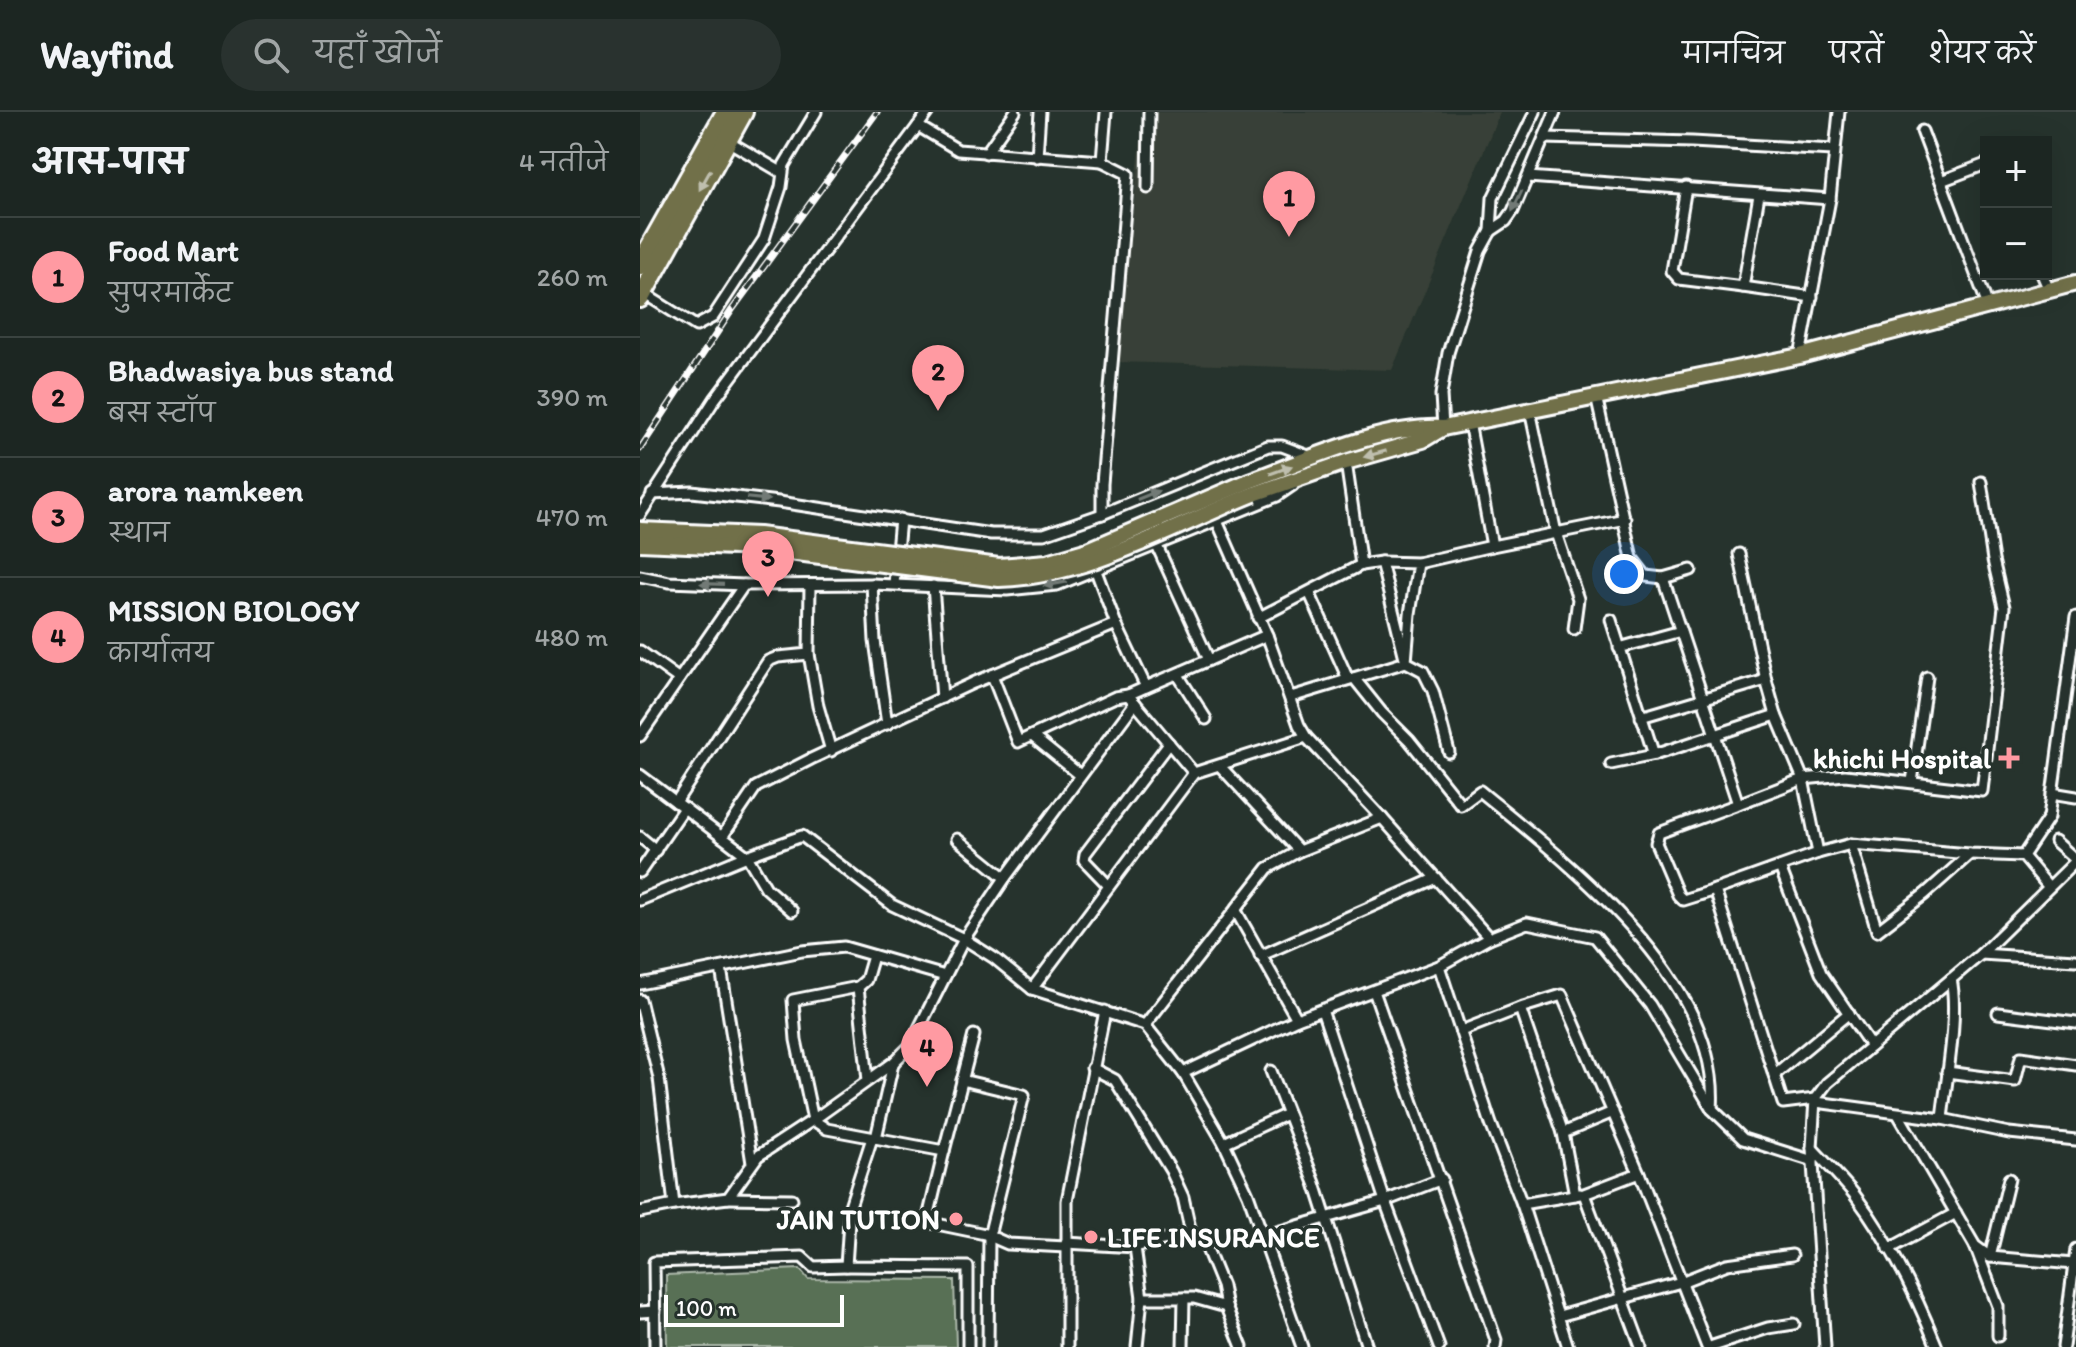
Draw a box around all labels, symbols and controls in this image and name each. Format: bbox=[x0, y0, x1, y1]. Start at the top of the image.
search box bbox=[221, 19, 781, 91]
text: Wayfind bbox=[40, 32, 173, 78]
icon: search bbox=[249, 33, 293, 77]
text: यहाँ खोजें bbox=[313, 34, 441, 71]
text: मानचित्र bbox=[1682, 36, 1785, 70]
text: परतें bbox=[1829, 36, 1884, 70]
text: शेयर करें bbox=[1928, 36, 2036, 70]
map controls bbox=[1980, 136, 2052, 280]
button: + bbox=[1980, 136, 2052, 208]
text: आस-पास bbox=[32, 141, 187, 182]
text: 4 नतीजे bbox=[519, 146, 608, 178]
one-way arrow bbox=[698, 169, 712, 192]
pin: 1 bbox=[1263, 171, 1315, 237]
one-way arrow bbox=[1510, 189, 1524, 213]
button: − bbox=[1980, 208, 2052, 280]
text: Food Mart bbox=[108, 232, 239, 269]
text: 1 bbox=[52, 261, 64, 293]
text: 260 m bbox=[537, 261, 608, 293]
text: सुपरमार्केट bbox=[108, 277, 232, 309]
pin: 2 bbox=[912, 345, 964, 411]
text: Bhadwasiya bus stand bbox=[108, 352, 393, 389]
text: 2 bbox=[51, 381, 65, 413]
text: 390 m bbox=[536, 381, 608, 413]
text: बस स्टॉप bbox=[108, 397, 215, 429]
one-way arrow bbox=[1363, 448, 1387, 461]
one-way arrow bbox=[1269, 463, 1293, 475]
text: arora namkeen bbox=[108, 472, 303, 509]
one-way arrow bbox=[1136, 488, 1160, 501]
one-way arrow bbox=[746, 493, 771, 506]
text: 3 bbox=[51, 501, 65, 533]
text: 470 m bbox=[536, 501, 608, 533]
text: स्थान bbox=[108, 517, 170, 549]
pin: 3 bbox=[742, 531, 794, 597]
your location bbox=[1604, 554, 1644, 594]
one-way arrow bbox=[699, 577, 724, 590]
one-way arrow bbox=[1043, 578, 1068, 590]
text: MISSION BIOLOGY bbox=[108, 592, 359, 629]
text: 4 bbox=[50, 621, 66, 653]
text: 480 m bbox=[534, 621, 608, 653]
text: कार्यालय bbox=[108, 637, 213, 669]
place label: khichi Hospital bbox=[1813, 741, 1991, 775]
marker: khichi Hospital bbox=[1998, 747, 2020, 769]
pin: 4 bbox=[901, 1021, 953, 1087]
place label: JAIN TUTION bbox=[776, 1202, 940, 1236]
marker: JAIN TUTION bbox=[947, 1210, 965, 1228]
place label: LIFE INSURANCE bbox=[1107, 1220, 1320, 1254]
marker: LIFE INSURANCE bbox=[1082, 1228, 1100, 1246]
scale bar bbox=[664, 1291, 844, 1327]
text: 100 m bbox=[676, 1295, 737, 1322]

